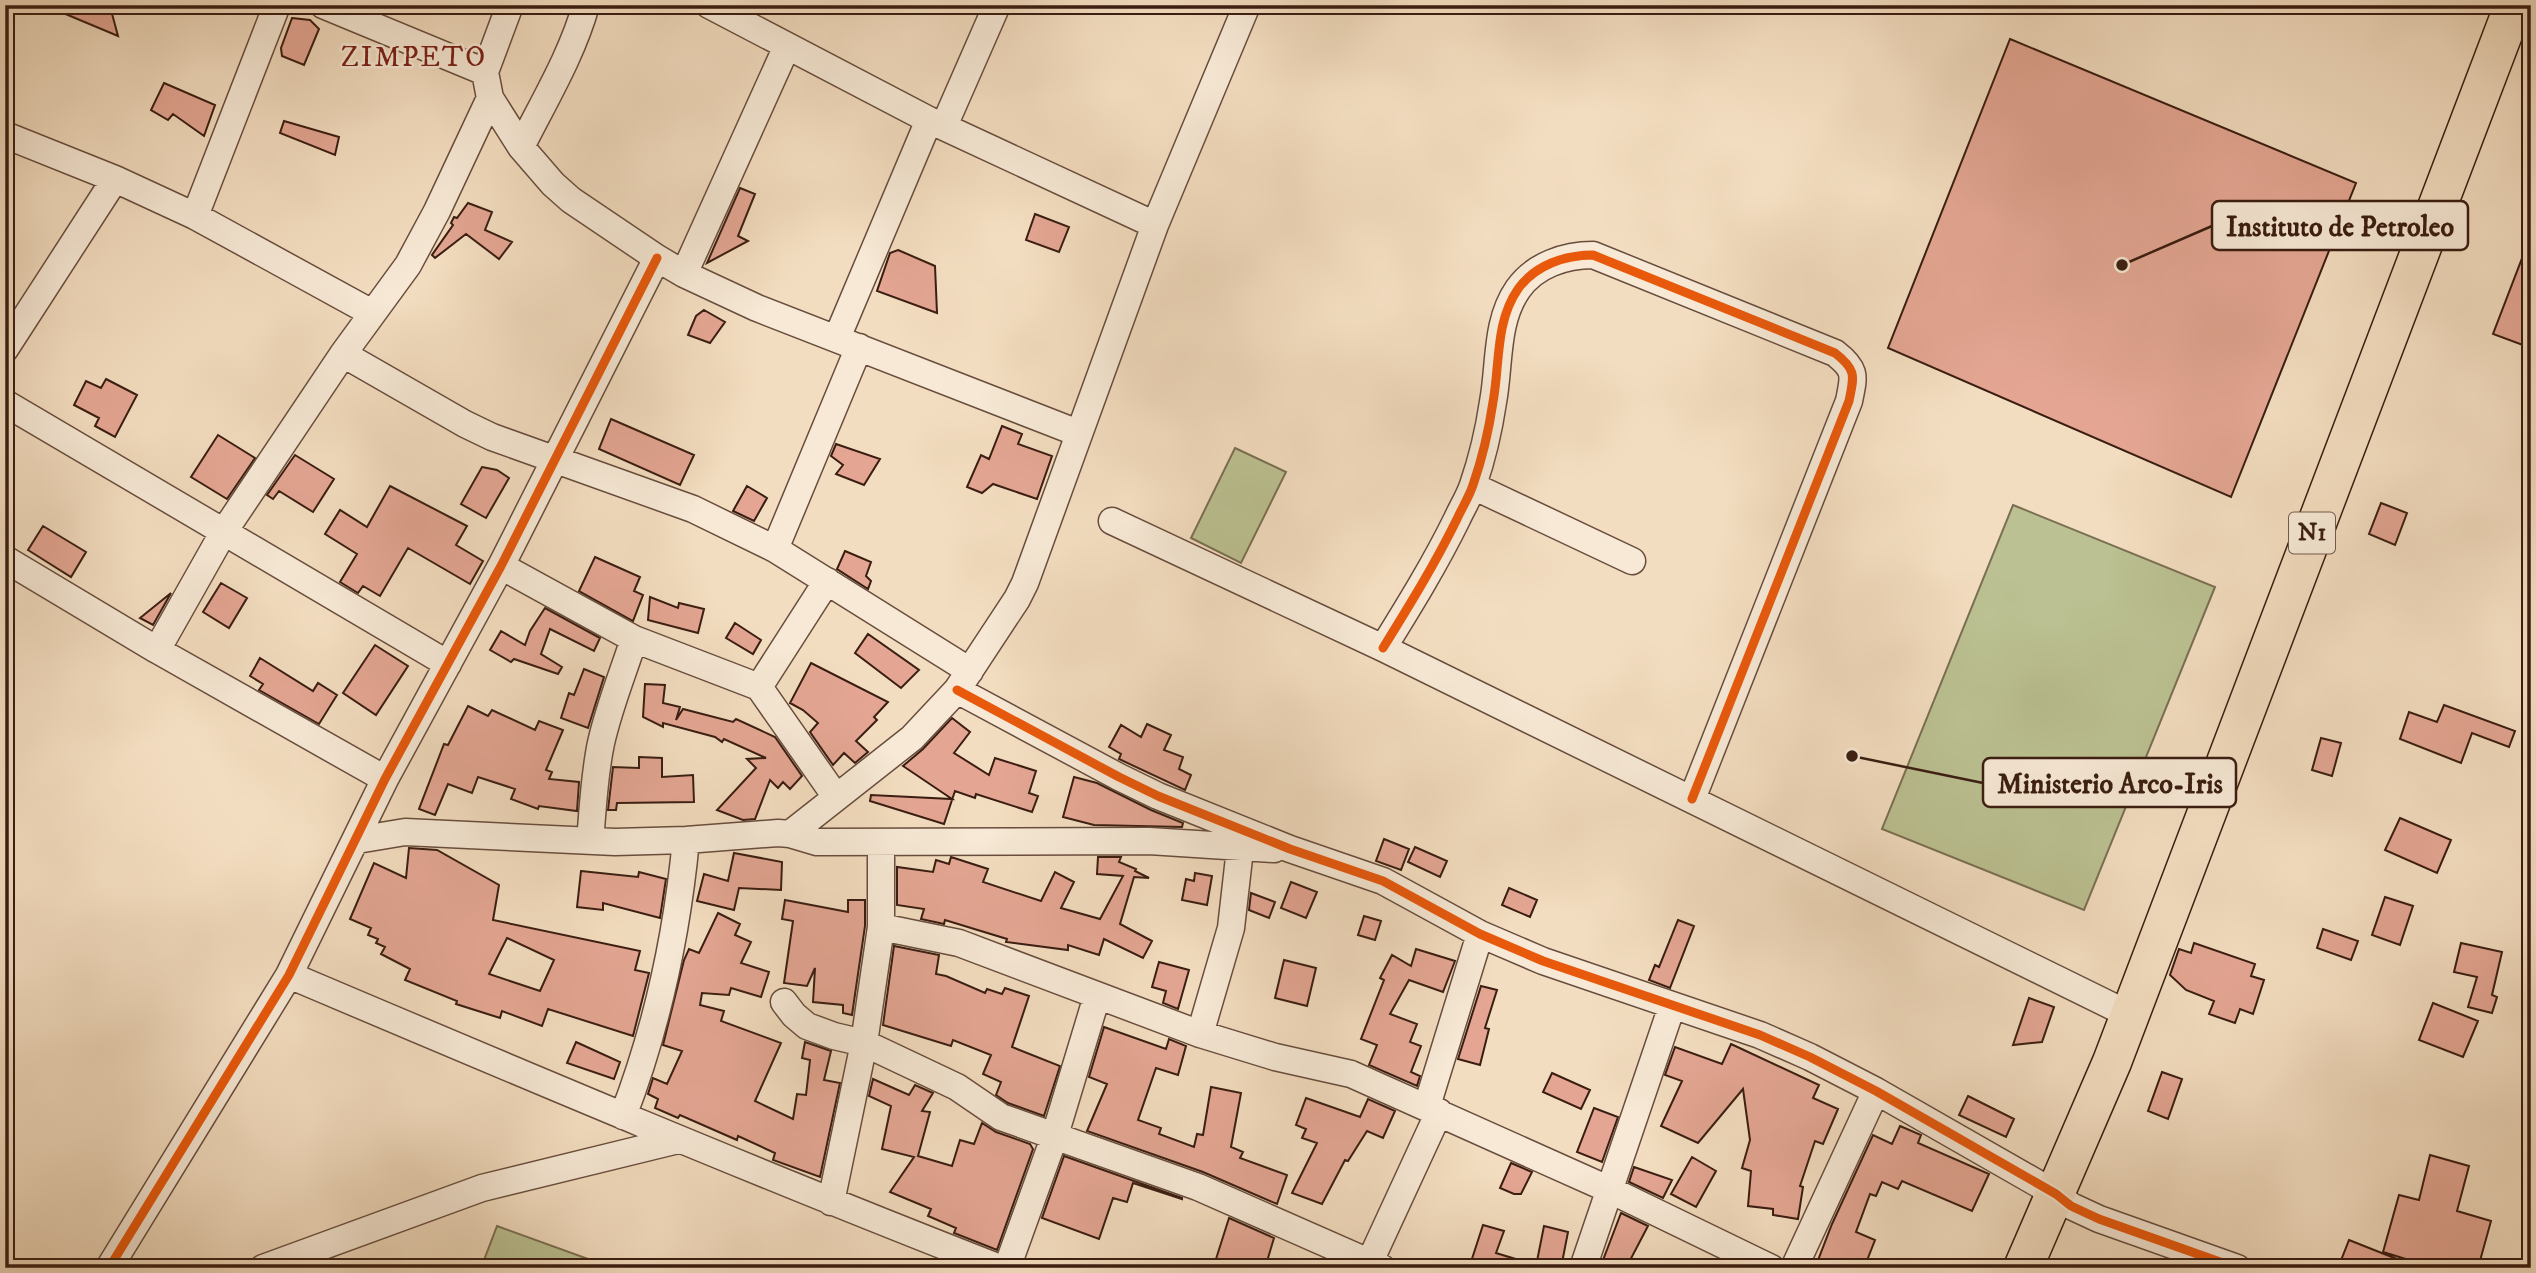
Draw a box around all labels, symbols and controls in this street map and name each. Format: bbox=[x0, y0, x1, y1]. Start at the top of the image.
district label: ZIMPETO bbox=[341, 40, 487, 75]
callout: Instituto de Petroleo bbox=[2212, 201, 2468, 250]
text: Instituto de Petroleo bbox=[2226, 210, 2454, 245]
road number: N1 bbox=[2289, 512, 2335, 554]
callout: Ministerio Arco-Iris bbox=[1983, 758, 2236, 807]
text: Ministerio Arco-Iris bbox=[1997, 767, 2223, 802]

